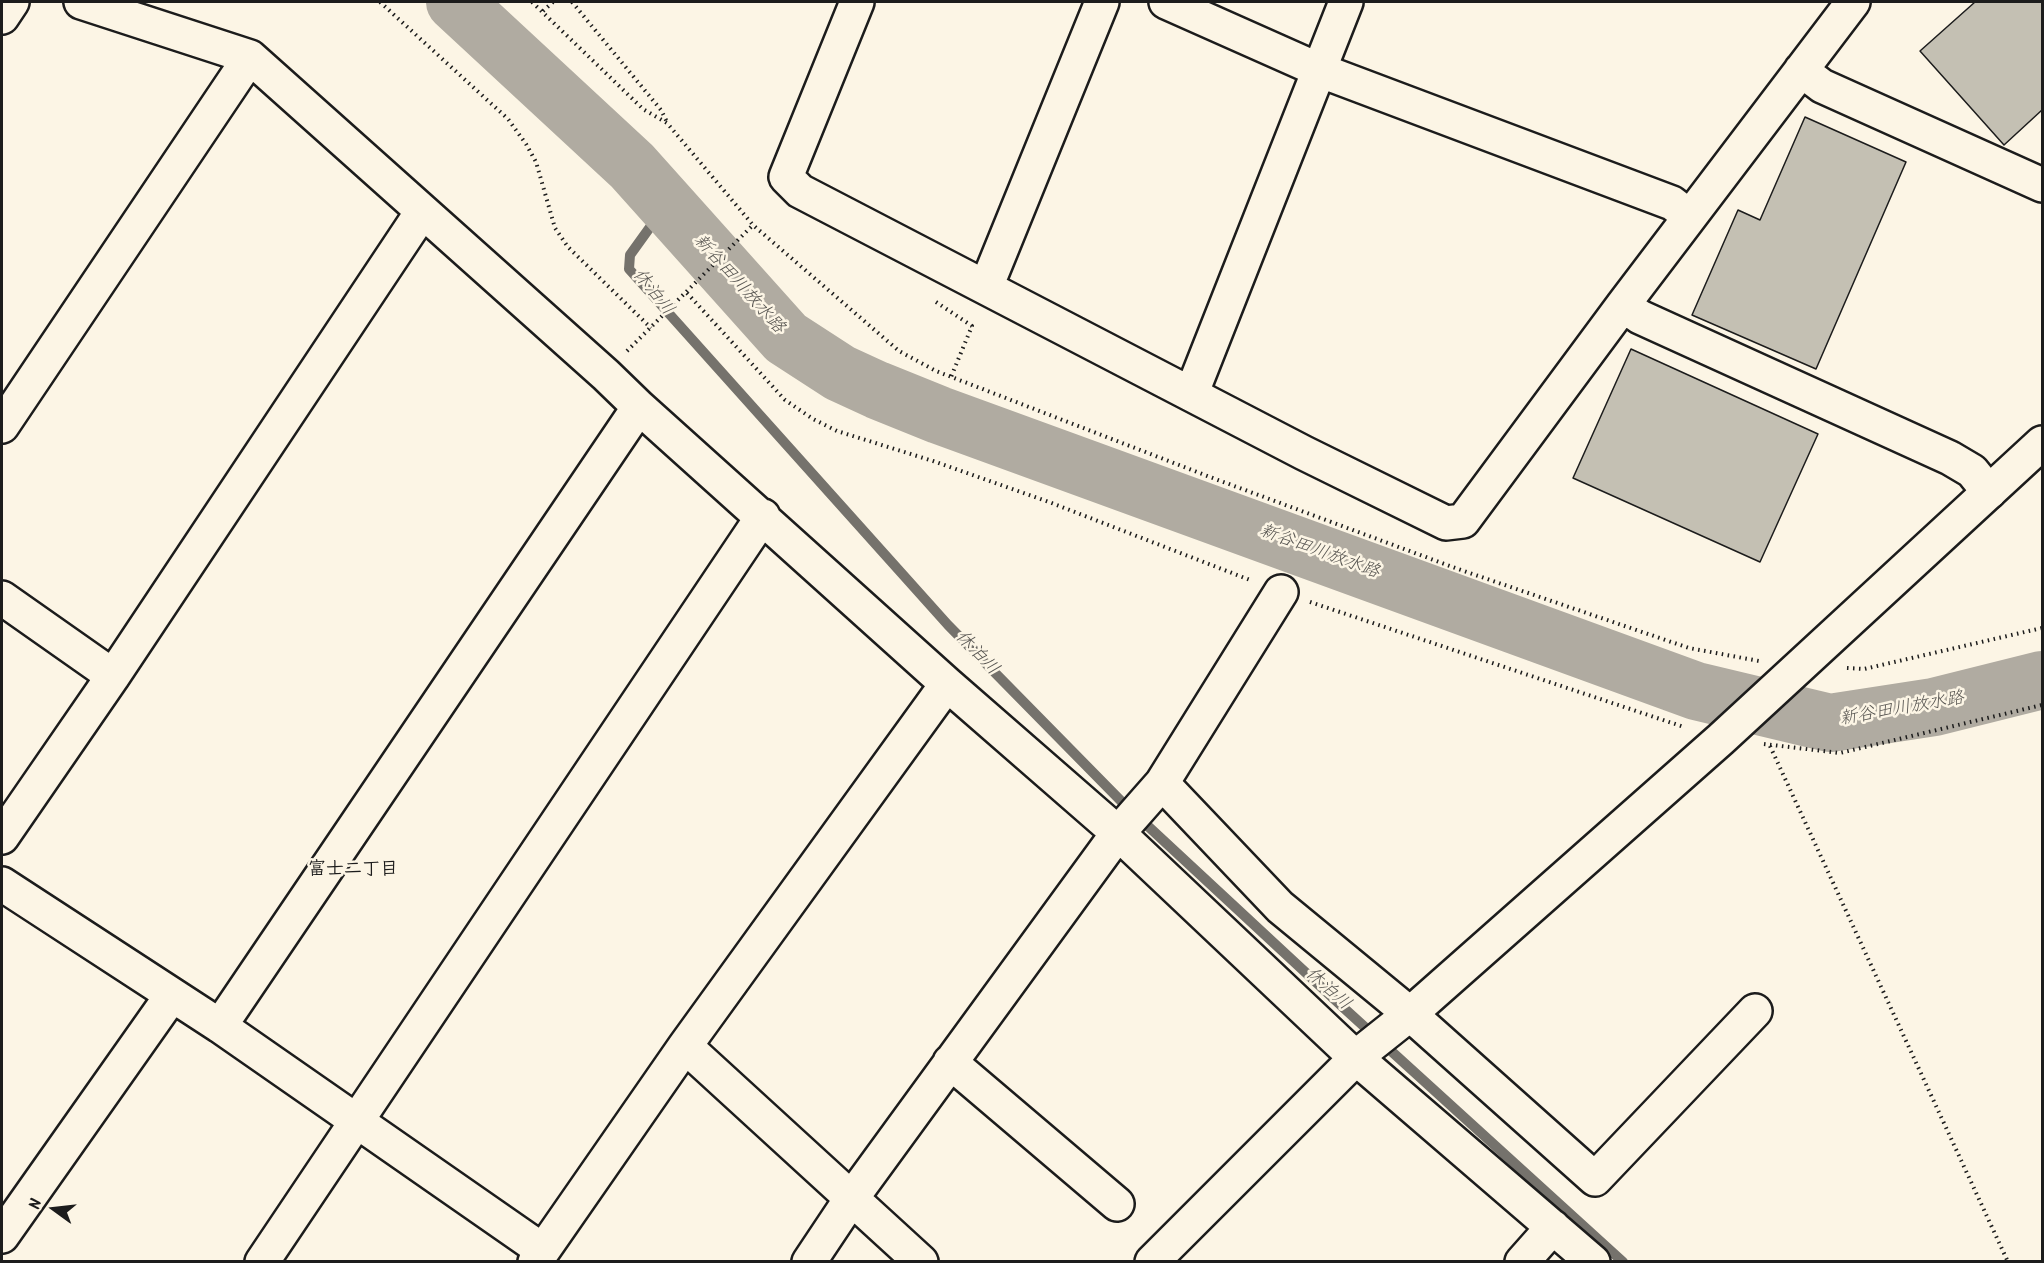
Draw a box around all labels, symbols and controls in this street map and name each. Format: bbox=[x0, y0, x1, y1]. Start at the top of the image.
water label: 新谷田川放水路 bbox=[688, 231, 788, 339]
water label: 休泊川 bbox=[627, 265, 677, 321]
water label: 新谷田川放水路 bbox=[1256, 521, 1382, 585]
water label: 休泊川 bbox=[949, 627, 1003, 681]
water label: 新谷田川放水路 bbox=[1838, 688, 1966, 732]
district label: 富士二丁目 bbox=[308, 860, 398, 882]
water label: 休泊川 bbox=[1300, 964, 1354, 1016]
north arrow bbox=[24, 1179, 84, 1239]
text: N bbox=[23, 1196, 50, 1212]

